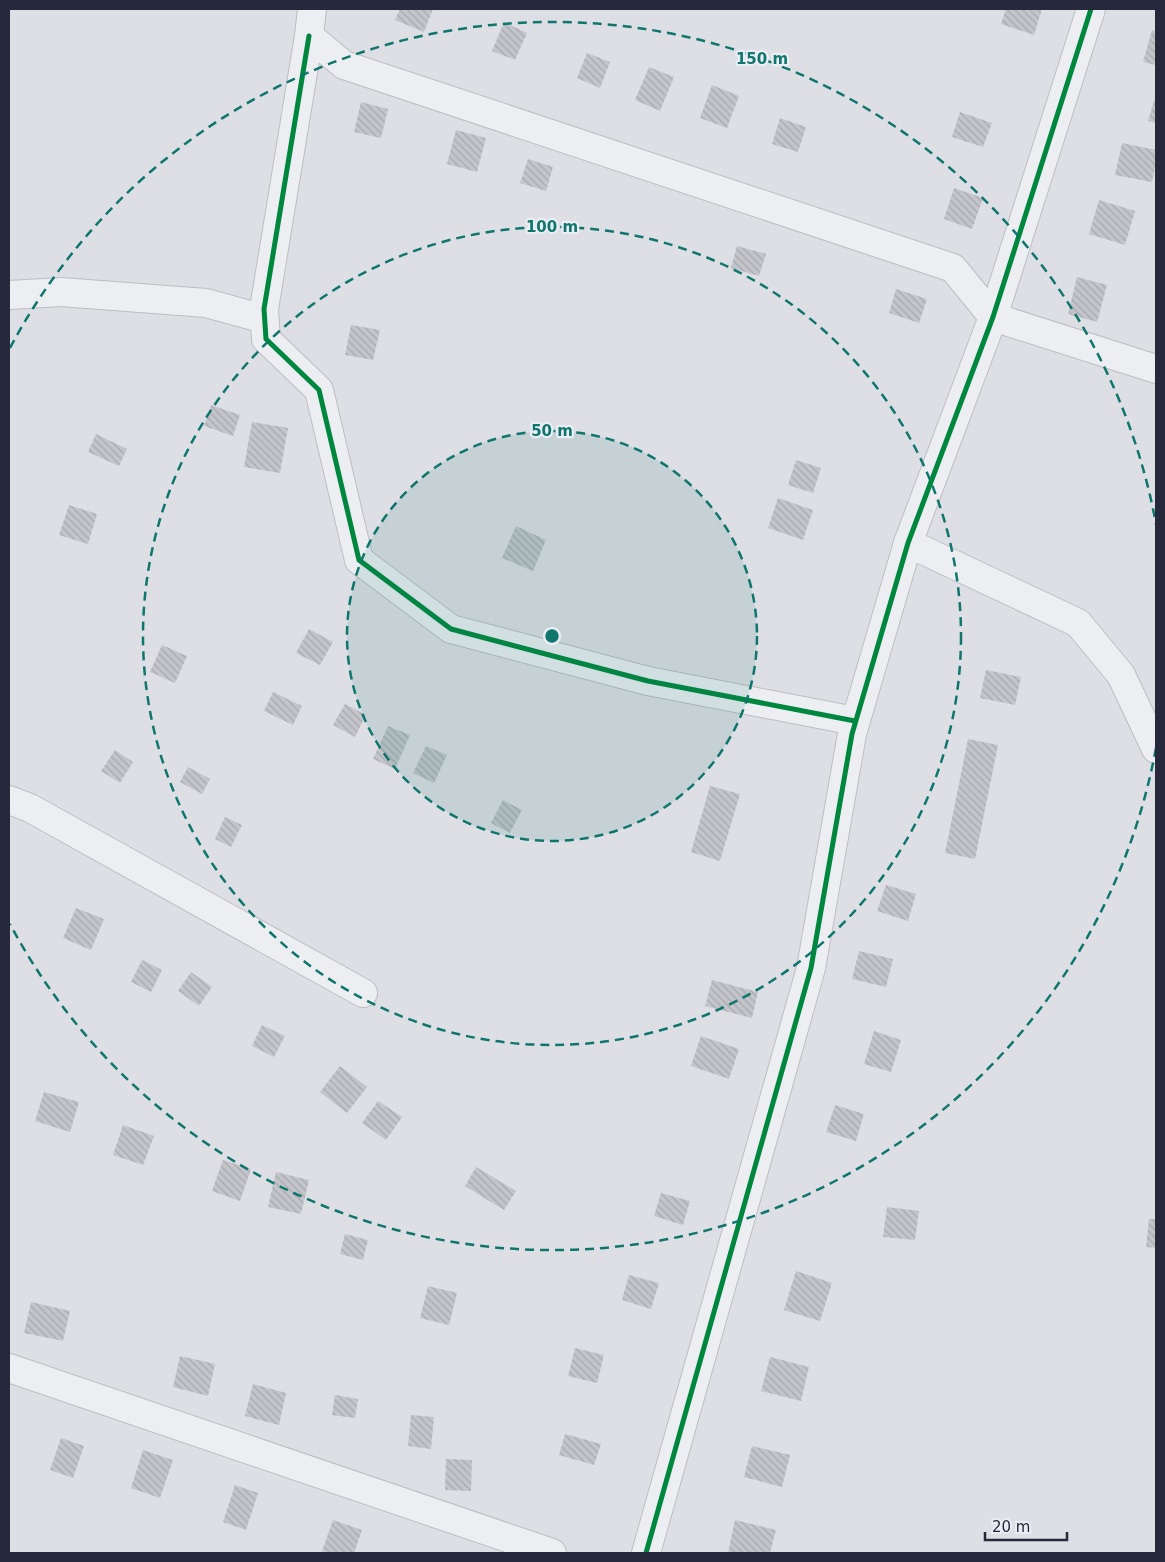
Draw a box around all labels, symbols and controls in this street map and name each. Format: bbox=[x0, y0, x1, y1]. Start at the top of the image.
text: 150 m bbox=[736, 50, 788, 68]
text: 100 m bbox=[526, 218, 578, 236]
text: 50 m bbox=[531, 422, 573, 440]
centre of rings bbox=[543, 627, 561, 645]
scale bar bbox=[985, 1510, 1068, 1542]
text: 20 m bbox=[992, 1518, 1030, 1536]

